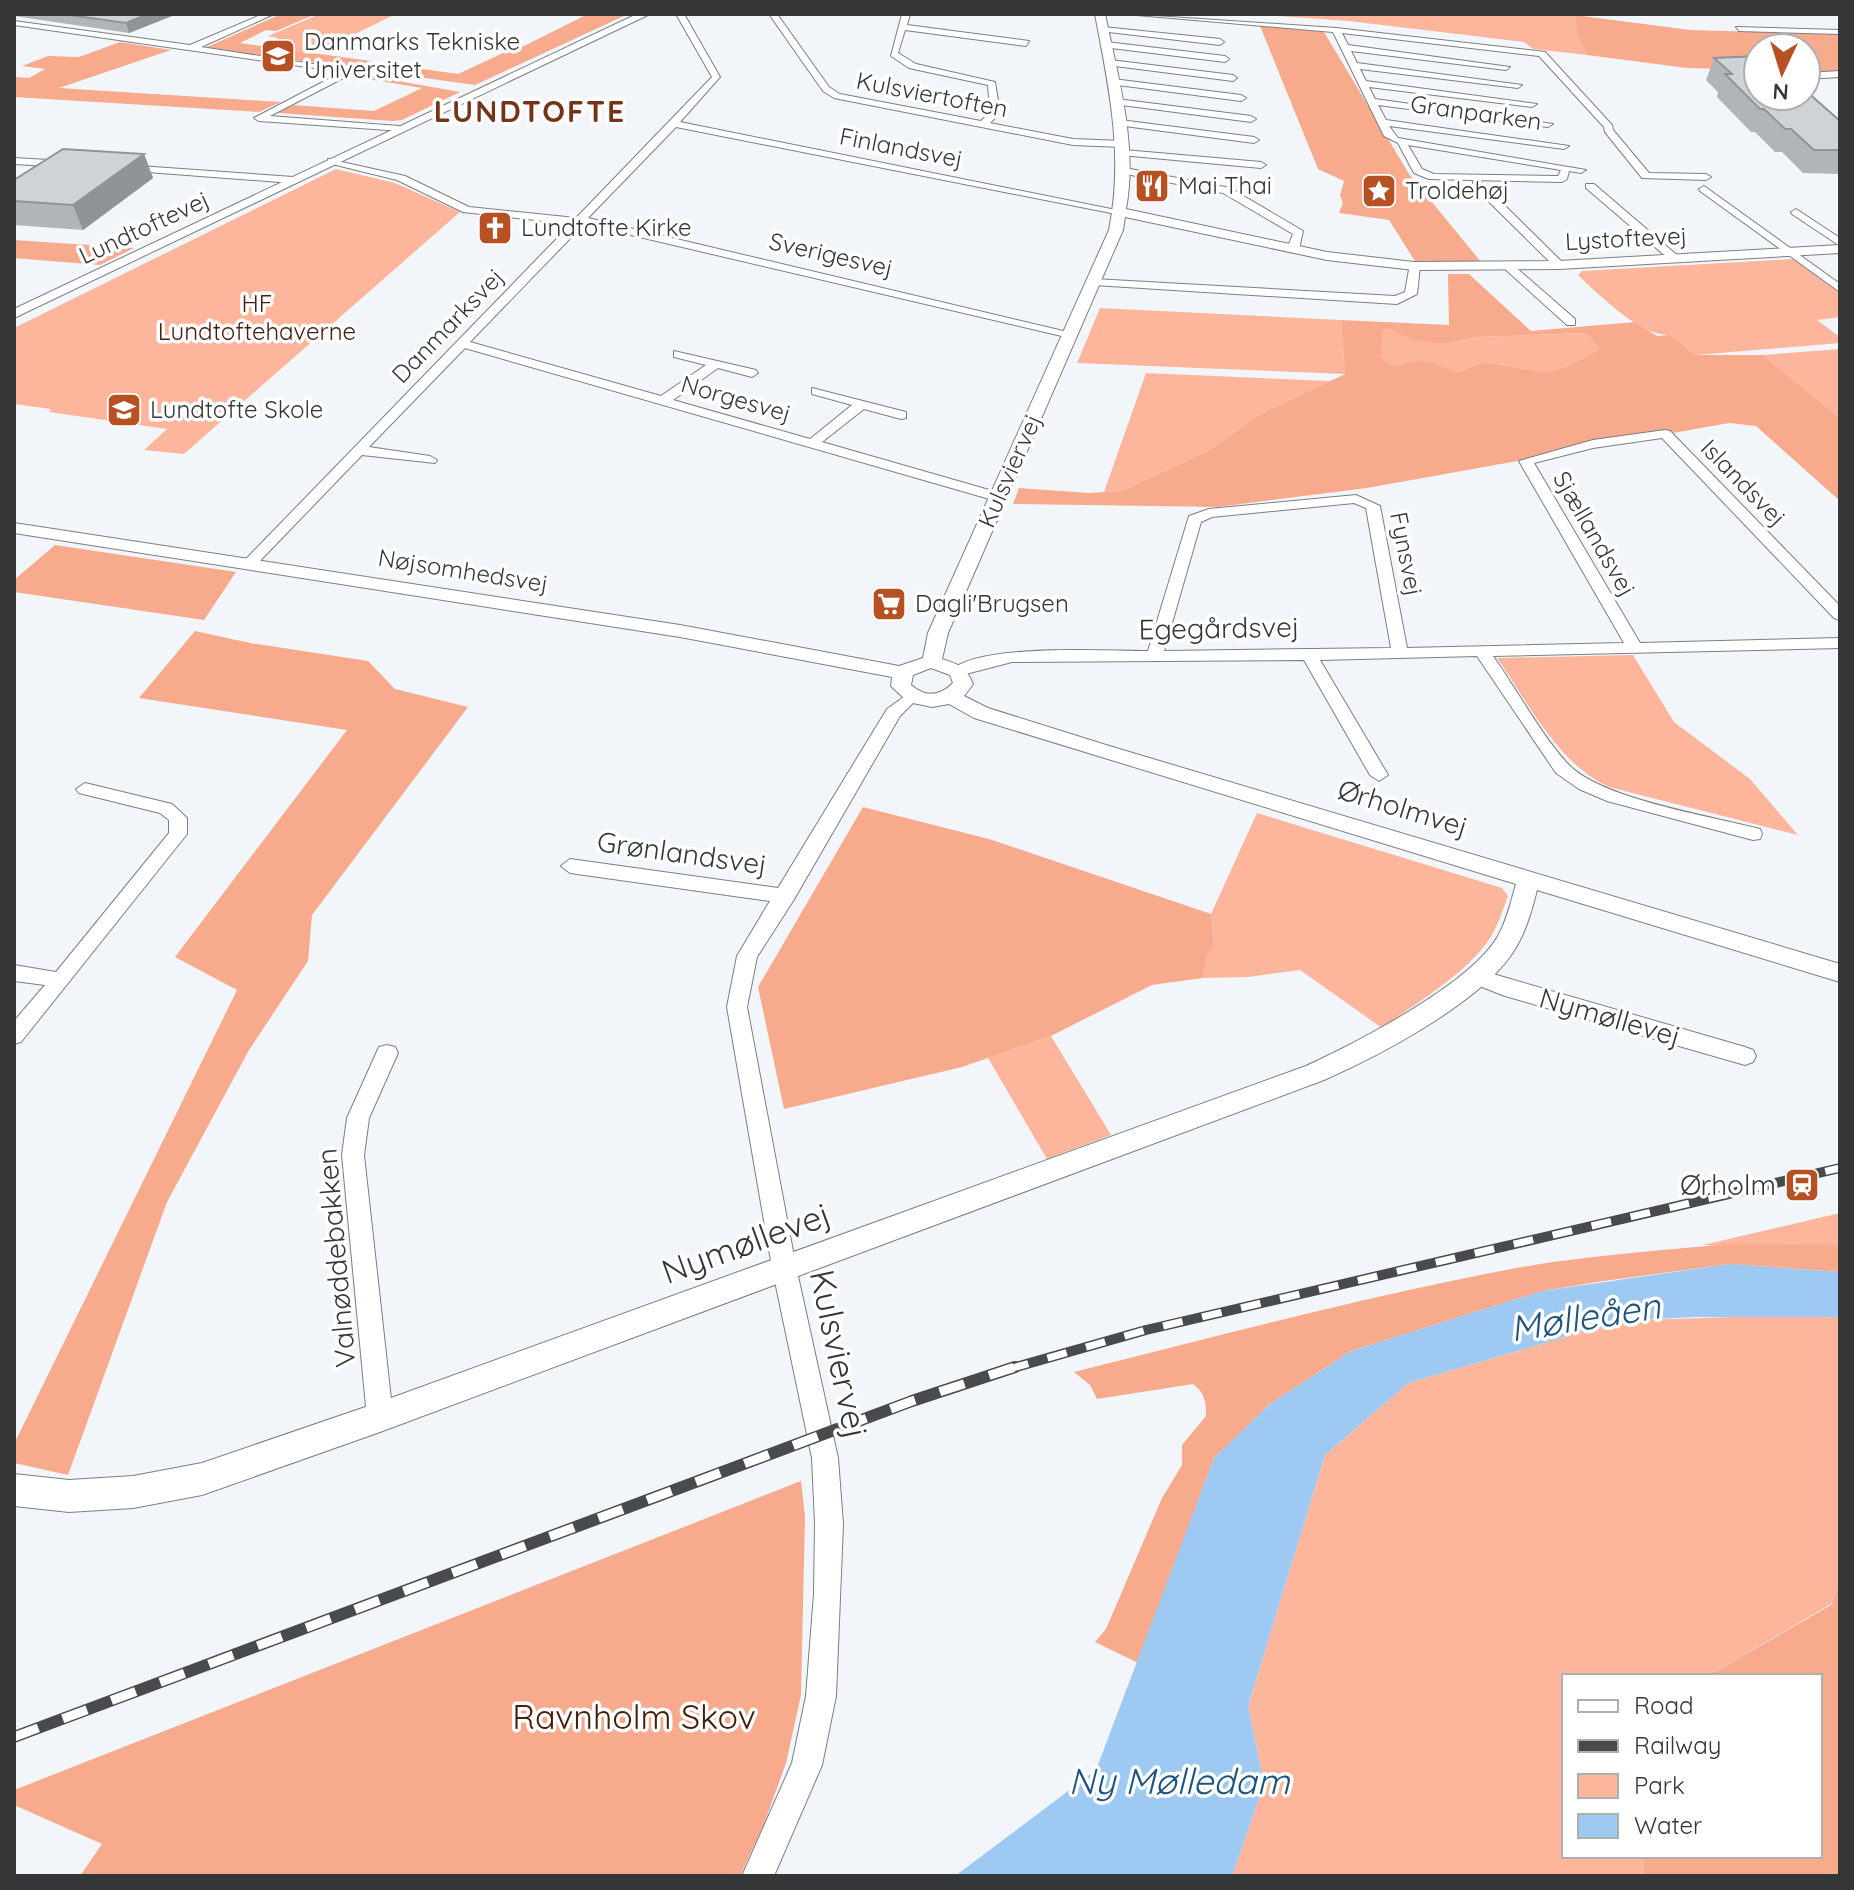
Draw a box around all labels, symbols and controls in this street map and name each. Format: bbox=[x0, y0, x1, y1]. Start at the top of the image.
place label: Danmarks Tekniske Universitet bbox=[304, 26, 520, 84]
north arrow bbox=[1742, 32, 1822, 112]
school or university icon: Danmarks Tekniske Universitet bbox=[259, 37, 297, 75]
street label: Kulsviertoften bbox=[854, 65, 1010, 123]
text: N bbox=[1772, 77, 1790, 106]
street label: Granparken bbox=[1409, 88, 1544, 136]
district label: LUNDTOFTE bbox=[434, 92, 626, 130]
street label: Finlandsvej bbox=[837, 120, 965, 174]
restaurant icon: Mai Thai bbox=[1133, 167, 1171, 205]
place label: Mai Thai bbox=[1178, 170, 1272, 200]
place icon: Troldehøj bbox=[1360, 172, 1398, 210]
place label: Troldehøj bbox=[1405, 175, 1509, 205]
street label: Lundtoftevej bbox=[74, 184, 213, 270]
church icon: Lundtofte Kirke bbox=[476, 209, 514, 247]
place label: Lundtofte Kirke bbox=[521, 212, 692, 242]
street label: Lystoftevej bbox=[1564, 220, 1688, 256]
street label: Sverigesvej bbox=[766, 225, 896, 283]
street label: Danmarksvej bbox=[385, 262, 509, 389]
park label: HF Lundtoftehaverne bbox=[158, 288, 356, 346]
street label: Norgesvej bbox=[678, 368, 795, 428]
school or university icon: Lundtofte Skole bbox=[105, 391, 143, 429]
place label: Lundtofte Skole bbox=[150, 394, 323, 424]
street label: Kulsviervej bbox=[971, 409, 1047, 532]
street label: Islandsvej bbox=[1695, 432, 1793, 532]
street label: Sjællandsvej bbox=[1547, 466, 1643, 601]
street label: Fynsvej bbox=[1384, 509, 1430, 598]
street label: Nøjsomhedsvej bbox=[376, 542, 550, 598]
supermarket icon: Dagli'Brugsen bbox=[870, 585, 908, 623]
place label: Dagli'Brugsen bbox=[915, 588, 1069, 618]
street label: Egegårdsvej bbox=[1138, 609, 1300, 646]
street label: Ørholmvej bbox=[1334, 771, 1472, 844]
street label: Grønlandsvej bbox=[595, 823, 769, 882]
street label: Nymøllevej bbox=[1536, 980, 1685, 1053]
street label: Valnøddebakken bbox=[308, 1147, 363, 1369]
station icon: Ørholm bbox=[1783, 1166, 1821, 1204]
place label: Ørholm bbox=[1680, 1167, 1776, 1202]
street label: Nymøllevej bbox=[656, 1192, 836, 1293]
street label: Kulsviervej bbox=[801, 1266, 878, 1442]
water label: Mølleåen bbox=[1507, 1282, 1664, 1351]
legend bbox=[1562, 1674, 1822, 1858]
text: Road bbox=[1634, 1690, 1694, 1720]
park label: Ravnholm Skov bbox=[512, 1695, 756, 1738]
text: Railway bbox=[1634, 1730, 1721, 1760]
water label: Ny Mølledam bbox=[1068, 1758, 1291, 1803]
text: Park bbox=[1634, 1770, 1685, 1800]
text: Water bbox=[1634, 1810, 1702, 1840]

